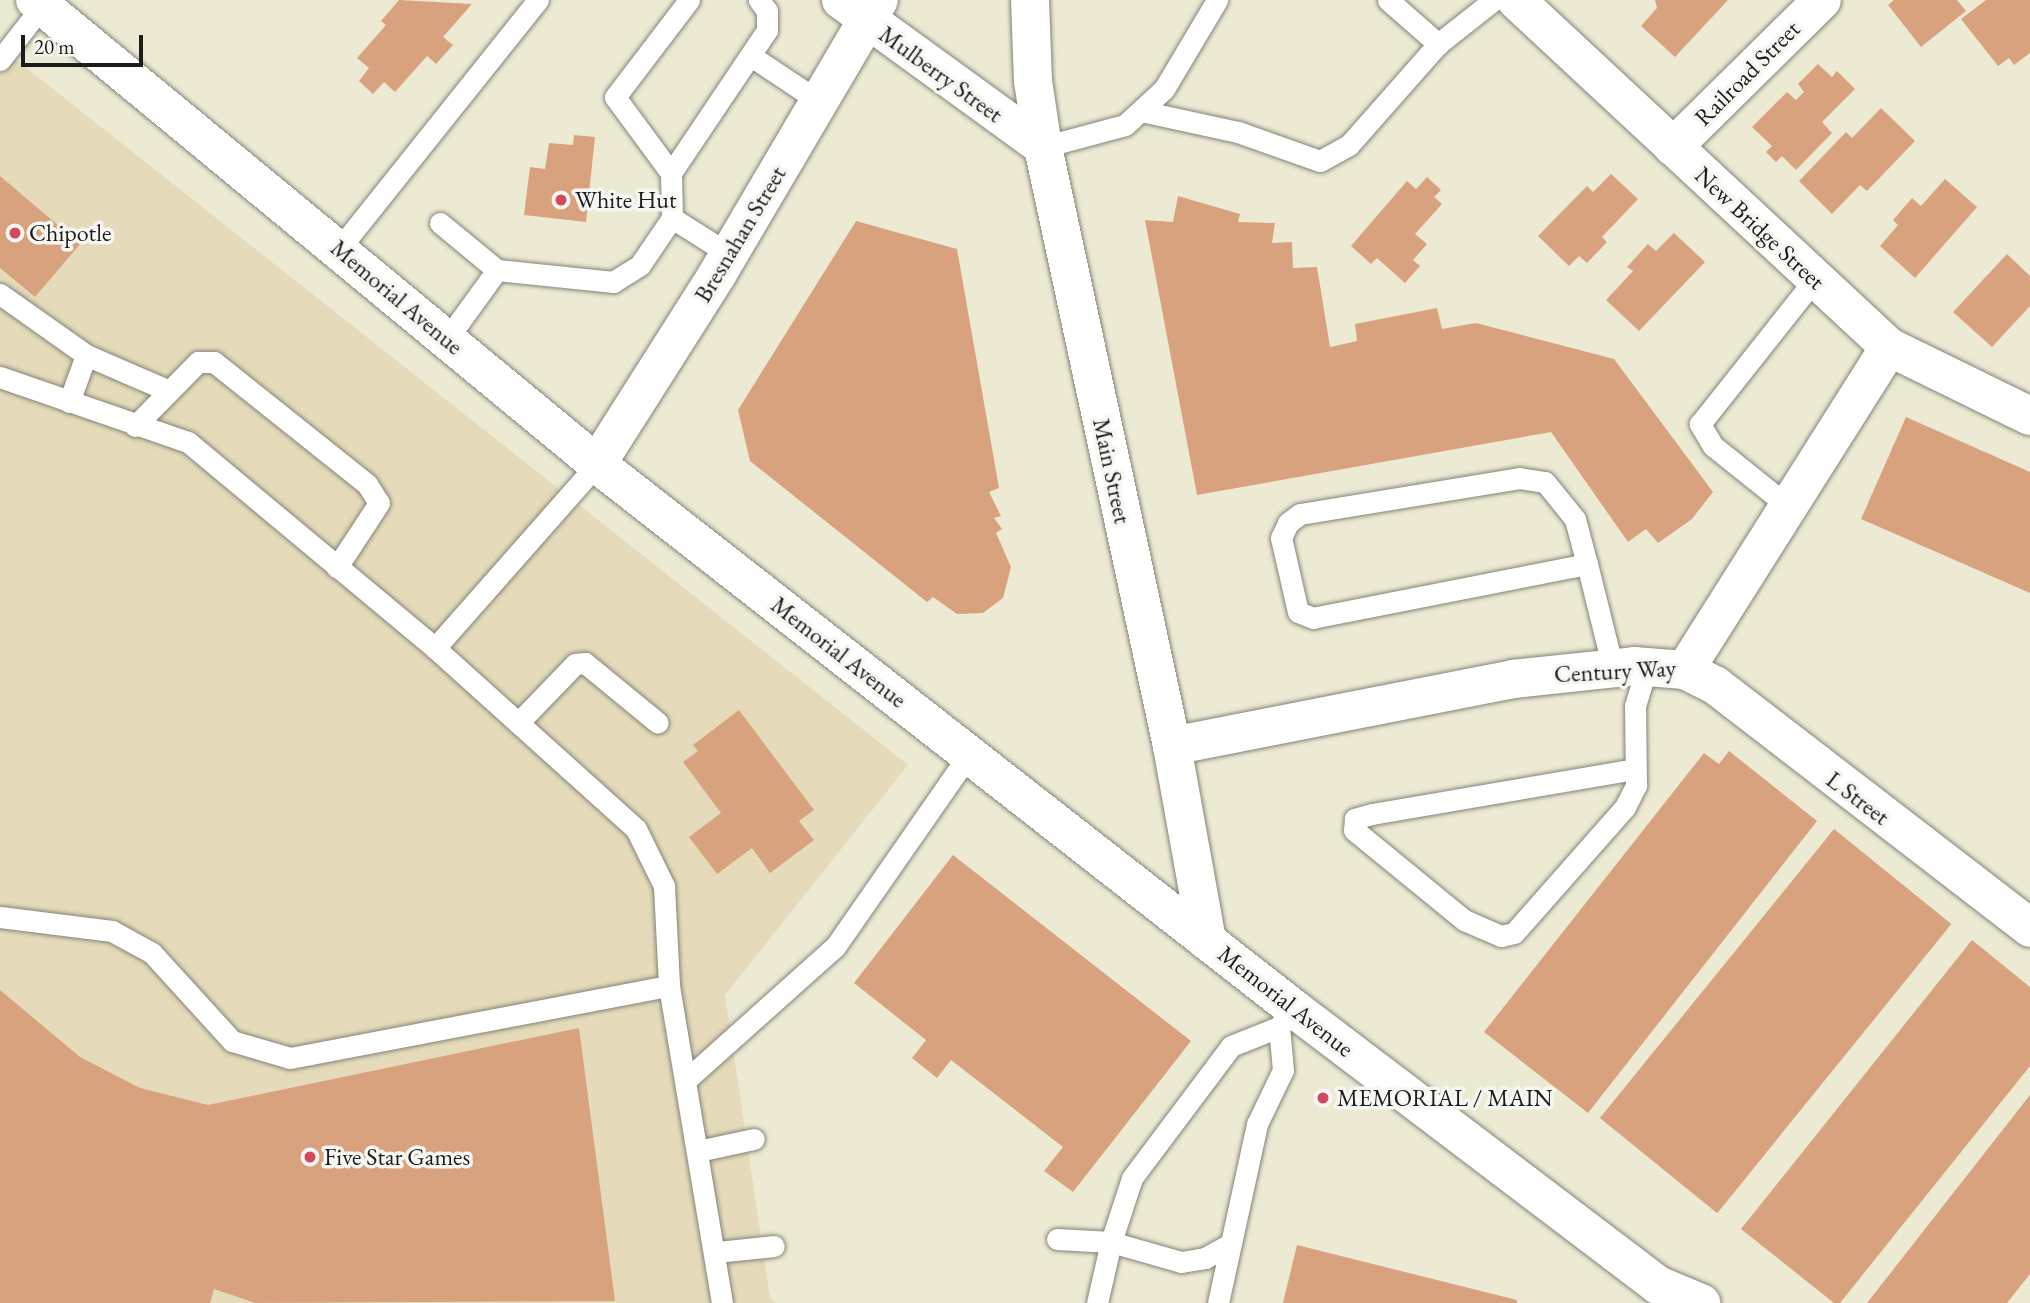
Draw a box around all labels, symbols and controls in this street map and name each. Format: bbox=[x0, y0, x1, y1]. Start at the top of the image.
street label: Railroad Street bbox=[1688, 14, 1806, 132]
street label: Mulberry Street bbox=[874, 19, 1008, 129]
scale bar bbox=[24, 21, 147, 65]
text: 20 m bbox=[34, 33, 75, 60]
street label: New Bridge Street bbox=[1689, 160, 1831, 296]
street label: Bresnahan Street bbox=[688, 161, 792, 307]
place label: White Hut bbox=[575, 186, 677, 214]
marker: White Hut bbox=[553, 192, 569, 208]
place label: Chipotle bbox=[29, 219, 111, 247]
marker: Chipotle bbox=[7, 225, 23, 241]
street label: Memorial Avenue bbox=[325, 233, 469, 361]
street label: Main Street bbox=[1087, 416, 1137, 526]
street label: Memorial Avenue bbox=[766, 590, 912, 714]
street label: Century Way bbox=[1553, 653, 1677, 689]
street label: L Street bbox=[1821, 765, 1895, 831]
street label: Memorial Avenue bbox=[1213, 939, 1359, 1063]
place label: MEMORIAL / MAIN bbox=[1337, 1084, 1553, 1112]
marker: MEMORIAL / MAIN bbox=[1315, 1090, 1331, 1106]
place label: Five Star Games bbox=[324, 1143, 470, 1171]
marker: Five Star Games bbox=[302, 1149, 318, 1165]

